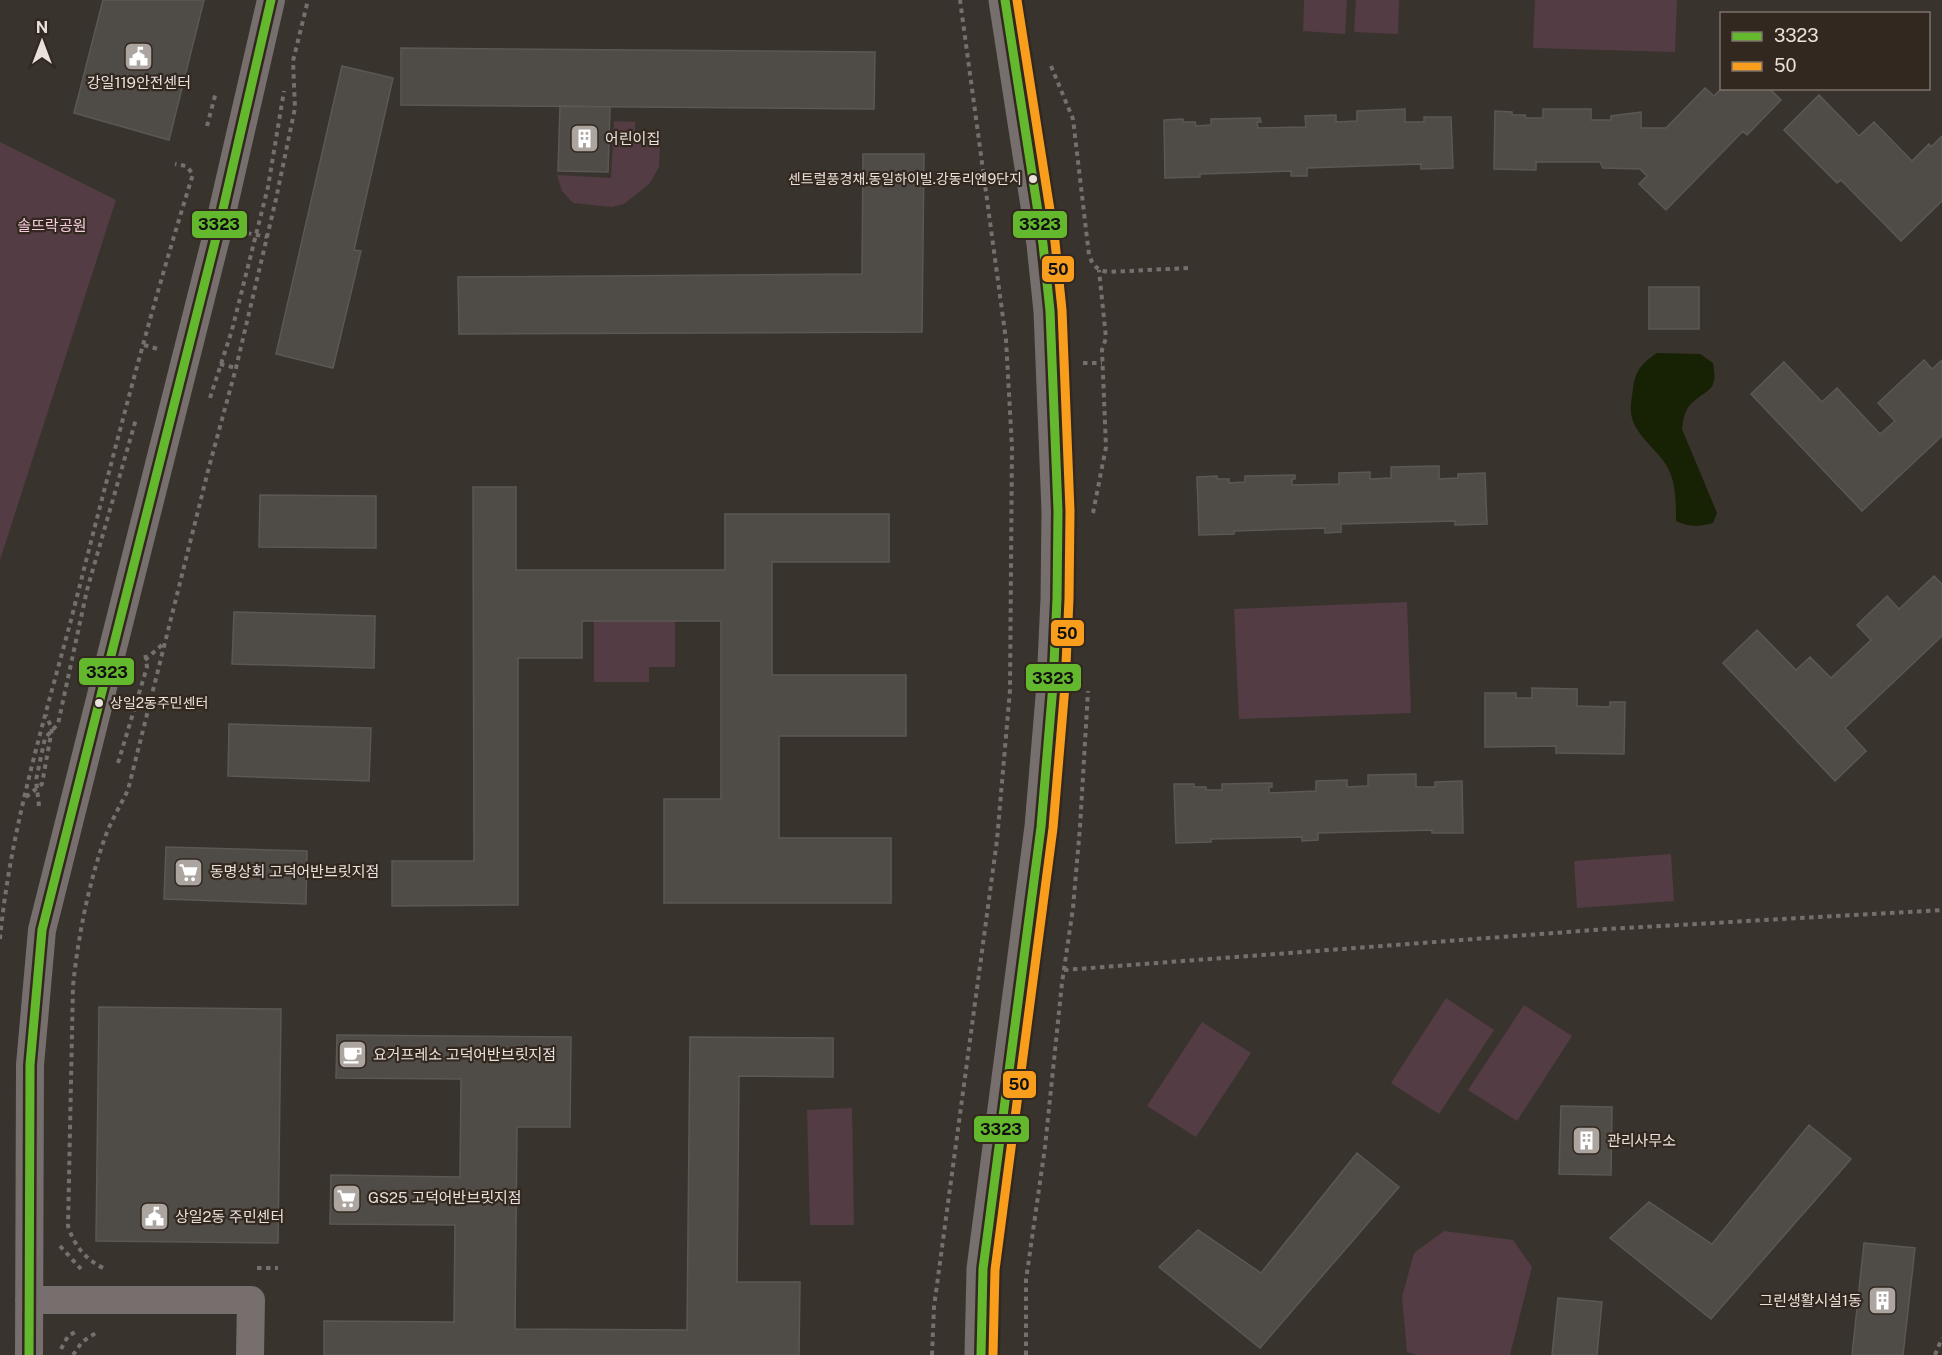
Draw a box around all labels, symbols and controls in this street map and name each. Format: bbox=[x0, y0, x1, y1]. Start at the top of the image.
north arrow bbox=[12, 12, 72, 72]
legend bbox=[1720, 12, 1930, 90]
text: N bbox=[36, 18, 48, 37]
text: 3323 bbox=[1774, 25, 1819, 46]
public building icon: 강일119안전센터 bbox=[123, 40, 155, 72]
text: 50 bbox=[1774, 55, 1797, 76]
place label: 강일119안전센터 bbox=[87, 74, 191, 91]
building icon: 어린이집 bbox=[568, 123, 600, 155]
place label: 어린이집 bbox=[605, 130, 660, 147]
place label: 센트럴풍경채.동일하이빌.강동리엔9단지 bbox=[788, 171, 1022, 187]
marker: 센트럴풍경채.동일하이빌.강동리엔9단지 bbox=[1027, 173, 1039, 185]
line badge: 3323 bbox=[191, 210, 248, 239]
line badge: 3323 bbox=[1012, 210, 1068, 239]
text: 3323 bbox=[198, 215, 240, 234]
text: 3323 bbox=[1019, 215, 1061, 234]
park label: 솔뜨락공원 bbox=[17, 217, 87, 234]
line badge: 50 bbox=[1041, 255, 1075, 283]
text: 50 bbox=[1047, 260, 1069, 279]
line badge: 50 bbox=[1050, 619, 1085, 647]
text: 50 bbox=[1056, 624, 1078, 643]
line badge: 3323 bbox=[78, 657, 135, 686]
text: 3323 bbox=[86, 663, 128, 682]
line badge: 3323 bbox=[1025, 663, 1082, 692]
text: 3323 bbox=[1032, 669, 1074, 688]
place label: 상일2동주민센터 bbox=[110, 695, 209, 711]
marker: 상일2동주민센터 bbox=[93, 697, 105, 709]
supermarket icon: 동명상회 고덕어반브릿지점 bbox=[173, 856, 205, 888]
place label: 동명상회 고덕어반브릿지점 bbox=[210, 863, 379, 880]
cafe icon: 요거프레소 고덕어반브릿지점 bbox=[336, 1039, 368, 1071]
place label: 요거프레소 고덕어반브릿지점 bbox=[373, 1046, 556, 1063]
line badge: 50 bbox=[1002, 1070, 1037, 1099]
text: 50 bbox=[1008, 1075, 1030, 1094]
line badge: 3323 bbox=[973, 1115, 1030, 1143]
text: 3323 bbox=[980, 1120, 1022, 1139]
building icon: 관리사무소 bbox=[1570, 1125, 1602, 1157]
place label: 관리사무소 bbox=[1607, 1132, 1676, 1149]
supermarket icon: GS25 고덕어반브릿지점 bbox=[331, 1182, 363, 1214]
place label: GS25 고덕어반브릿지점 bbox=[368, 1189, 522, 1206]
public building icon: 상일2동 주민센터 bbox=[138, 1201, 170, 1233]
place label: 상일2동 주민센터 bbox=[175, 1208, 284, 1225]
building icon: 그린생활시설1동 bbox=[1867, 1285, 1899, 1317]
place label: 그린생활시설1동 bbox=[1759, 1292, 1862, 1309]

